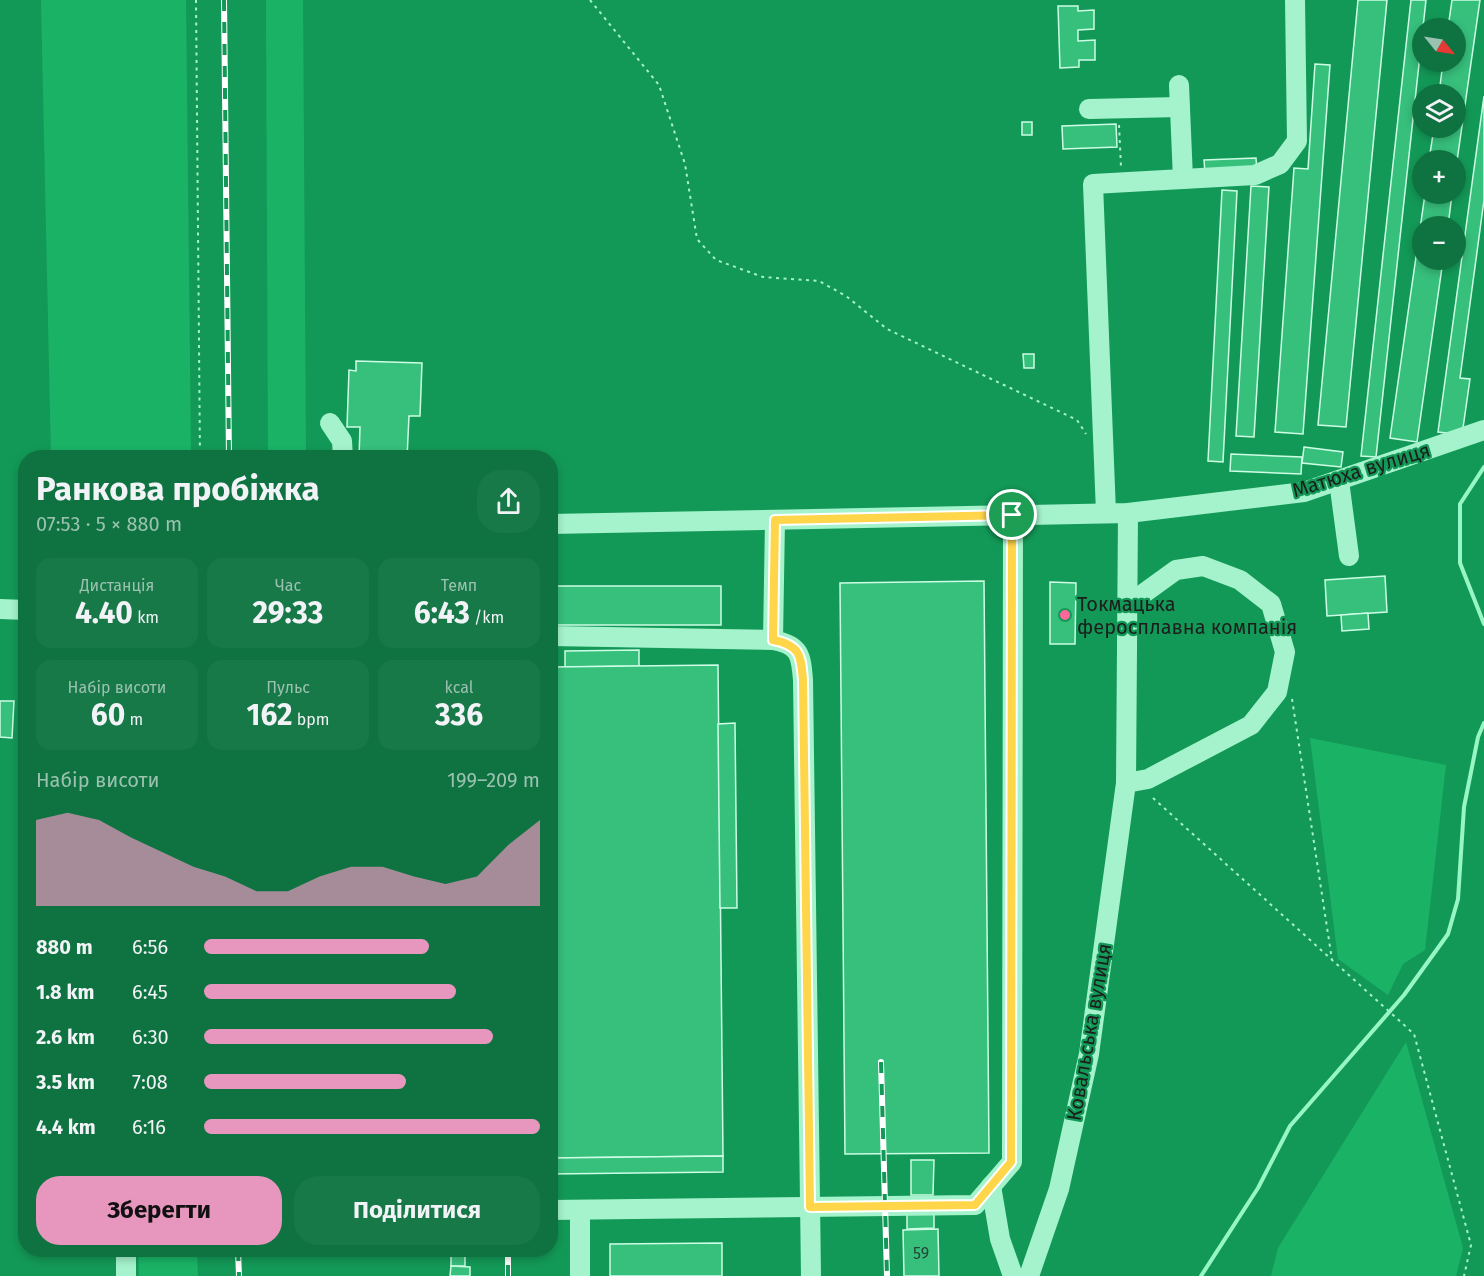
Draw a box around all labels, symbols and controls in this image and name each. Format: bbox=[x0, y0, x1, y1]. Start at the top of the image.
north arrow bbox=[1412, 18, 1466, 72]
map controls bbox=[1412, 18, 1466, 270]
button: layers bbox=[1412, 84, 1466, 138]
button: + bbox=[1412, 150, 1466, 204]
button: − bbox=[1412, 216, 1466, 270]
street label: Матюха вулиця bbox=[1289, 438, 1433, 502]
text: Ранкова пробіжка bbox=[36, 469, 320, 509]
button: share bbox=[477, 470, 540, 533]
pin bbox=[986, 489, 1037, 540]
icon: arrive bbox=[995, 498, 1028, 531]
text: 07:53 · 5 × 880 m bbox=[36, 512, 182, 536]
text: Дистанція bbox=[80, 576, 154, 595]
text: Час bbox=[275, 576, 301, 595]
text: Темп bbox=[441, 576, 477, 595]
place label: Токмацька феросплавна компанія bbox=[1077, 592, 1297, 639]
text: 4.40 bbox=[75, 595, 133, 631]
text: 29:33 bbox=[253, 595, 323, 631]
text: 6:43 bbox=[414, 595, 470, 631]
text: km bbox=[133, 608, 159, 627]
text: /km bbox=[470, 608, 504, 627]
marker: Токмацька феросплавна компанія bbox=[1058, 608, 1072, 622]
text: Набір висоти bbox=[68, 678, 166, 697]
text: Пульс bbox=[266, 678, 310, 697]
text: kcal bbox=[445, 678, 473, 697]
text: 60 bbox=[91, 697, 125, 733]
text: 162 bbox=[247, 697, 292, 733]
text: 336 bbox=[435, 697, 483, 733]
text: m bbox=[125, 710, 143, 729]
text: bpm bbox=[292, 710, 329, 729]
text: Набір висоти bbox=[36, 768, 160, 792]
text: 199–209 m bbox=[447, 768, 540, 792]
text: 880 m bbox=[36, 935, 93, 959]
text: 6:56 bbox=[132, 935, 168, 959]
street label: Ковальська вулиця bbox=[1062, 941, 1116, 1123]
text: 1.8 km bbox=[36, 980, 94, 1004]
text: 6:45 bbox=[132, 980, 168, 1004]
text: 2.6 km bbox=[36, 1025, 95, 1049]
text: 6:30 bbox=[132, 1025, 169, 1049]
text: 3.5 km bbox=[36, 1070, 95, 1094]
text: 7:08 bbox=[132, 1070, 168, 1094]
text: 4.4 km bbox=[36, 1115, 96, 1139]
text: 6:16 bbox=[132, 1115, 166, 1139]
button: Зберегти bbox=[36, 1176, 282, 1245]
button: Поділитися bbox=[294, 1176, 540, 1245]
house number: 59 bbox=[913, 1244, 929, 1263]

